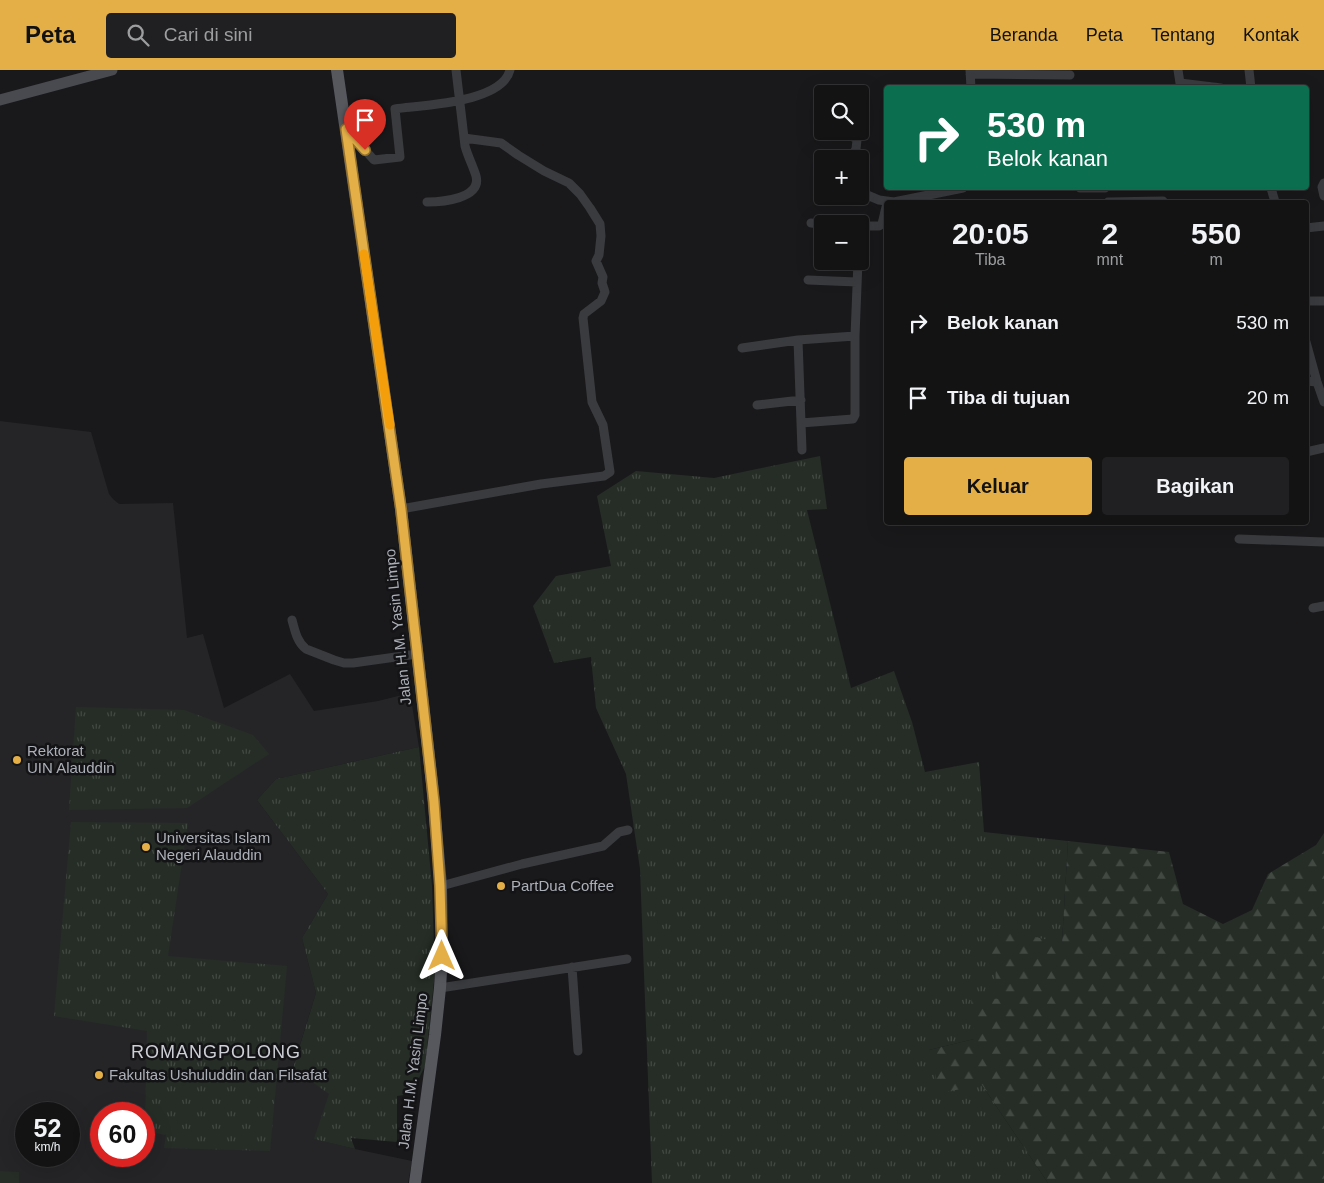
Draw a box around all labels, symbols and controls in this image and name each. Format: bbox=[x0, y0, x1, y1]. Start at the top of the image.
search box bbox=[106, 13, 456, 58]
text: Peta bbox=[25, 21, 76, 48]
icon: search bbox=[124, 21, 152, 49]
text: Cari di sini bbox=[164, 24, 252, 45]
text: Beranda bbox=[990, 25, 1058, 45]
text: Peta bbox=[1086, 25, 1123, 45]
text: Tentang bbox=[1151, 25, 1215, 45]
text: Kontak bbox=[1243, 25, 1299, 45]
map controls bbox=[814, 85, 869, 270]
button: search bbox=[814, 85, 869, 140]
pin bbox=[344, 99, 386, 150]
icon: right bbox=[904, 105, 969, 170]
text: 530 m bbox=[987, 105, 1086, 144]
icon: arrive bbox=[351, 106, 379, 134]
text: Belok kanan bbox=[987, 146, 1108, 171]
button: + bbox=[814, 150, 869, 205]
button: − bbox=[814, 215, 869, 270]
text: 20:05 bbox=[952, 217, 1029, 250]
text: 2 bbox=[1101, 217, 1118, 250]
text: 550 bbox=[1191, 217, 1241, 250]
text: Tiba bbox=[975, 251, 1006, 268]
text: mnt bbox=[1096, 251, 1123, 268]
text: m bbox=[1209, 251, 1223, 268]
icon: right bbox=[904, 309, 932, 337]
text: Belok kanan bbox=[947, 312, 1059, 333]
text: 530 m bbox=[1236, 312, 1289, 333]
icon: arrive bbox=[904, 384, 932, 412]
text: Tiba di tujuan bbox=[947, 387, 1070, 408]
text: 20 m bbox=[1247, 387, 1289, 408]
button: Keluar bbox=[904, 457, 1092, 515]
button: Bagikan bbox=[1102, 457, 1289, 515]
street label: Jalan H.M. Yasin Limpo bbox=[381, 548, 414, 706]
place label: Rektorat UIN Alauddin bbox=[27, 742, 115, 776]
marker: Rektorat UIN Alauddin bbox=[11, 754, 23, 766]
place label: Universitas Islam Negeri Alauddin bbox=[156, 829, 270, 863]
marker: Universitas Islam Negeri Alauddin bbox=[140, 841, 152, 853]
place label: PartDua Coffee bbox=[511, 877, 614, 894]
marker: PartDua Coffee bbox=[495, 880, 507, 892]
position arrow bbox=[415, 929, 467, 981]
street label: Jalan H.M. Yasin Limpo bbox=[394, 992, 431, 1150]
district label: ROMANGPOLONG bbox=[131, 1042, 301, 1062]
place label: Fakultas Ushuluddin dan Filsafat bbox=[109, 1066, 327, 1083]
marker: Fakultas Ushuluddin dan Filsafat bbox=[93, 1069, 105, 1081]
speed limit sign: 60 bbox=[90, 1102, 155, 1167]
text: 52 bbox=[34, 1114, 61, 1142]
text: km/h bbox=[34, 1140, 61, 1154]

